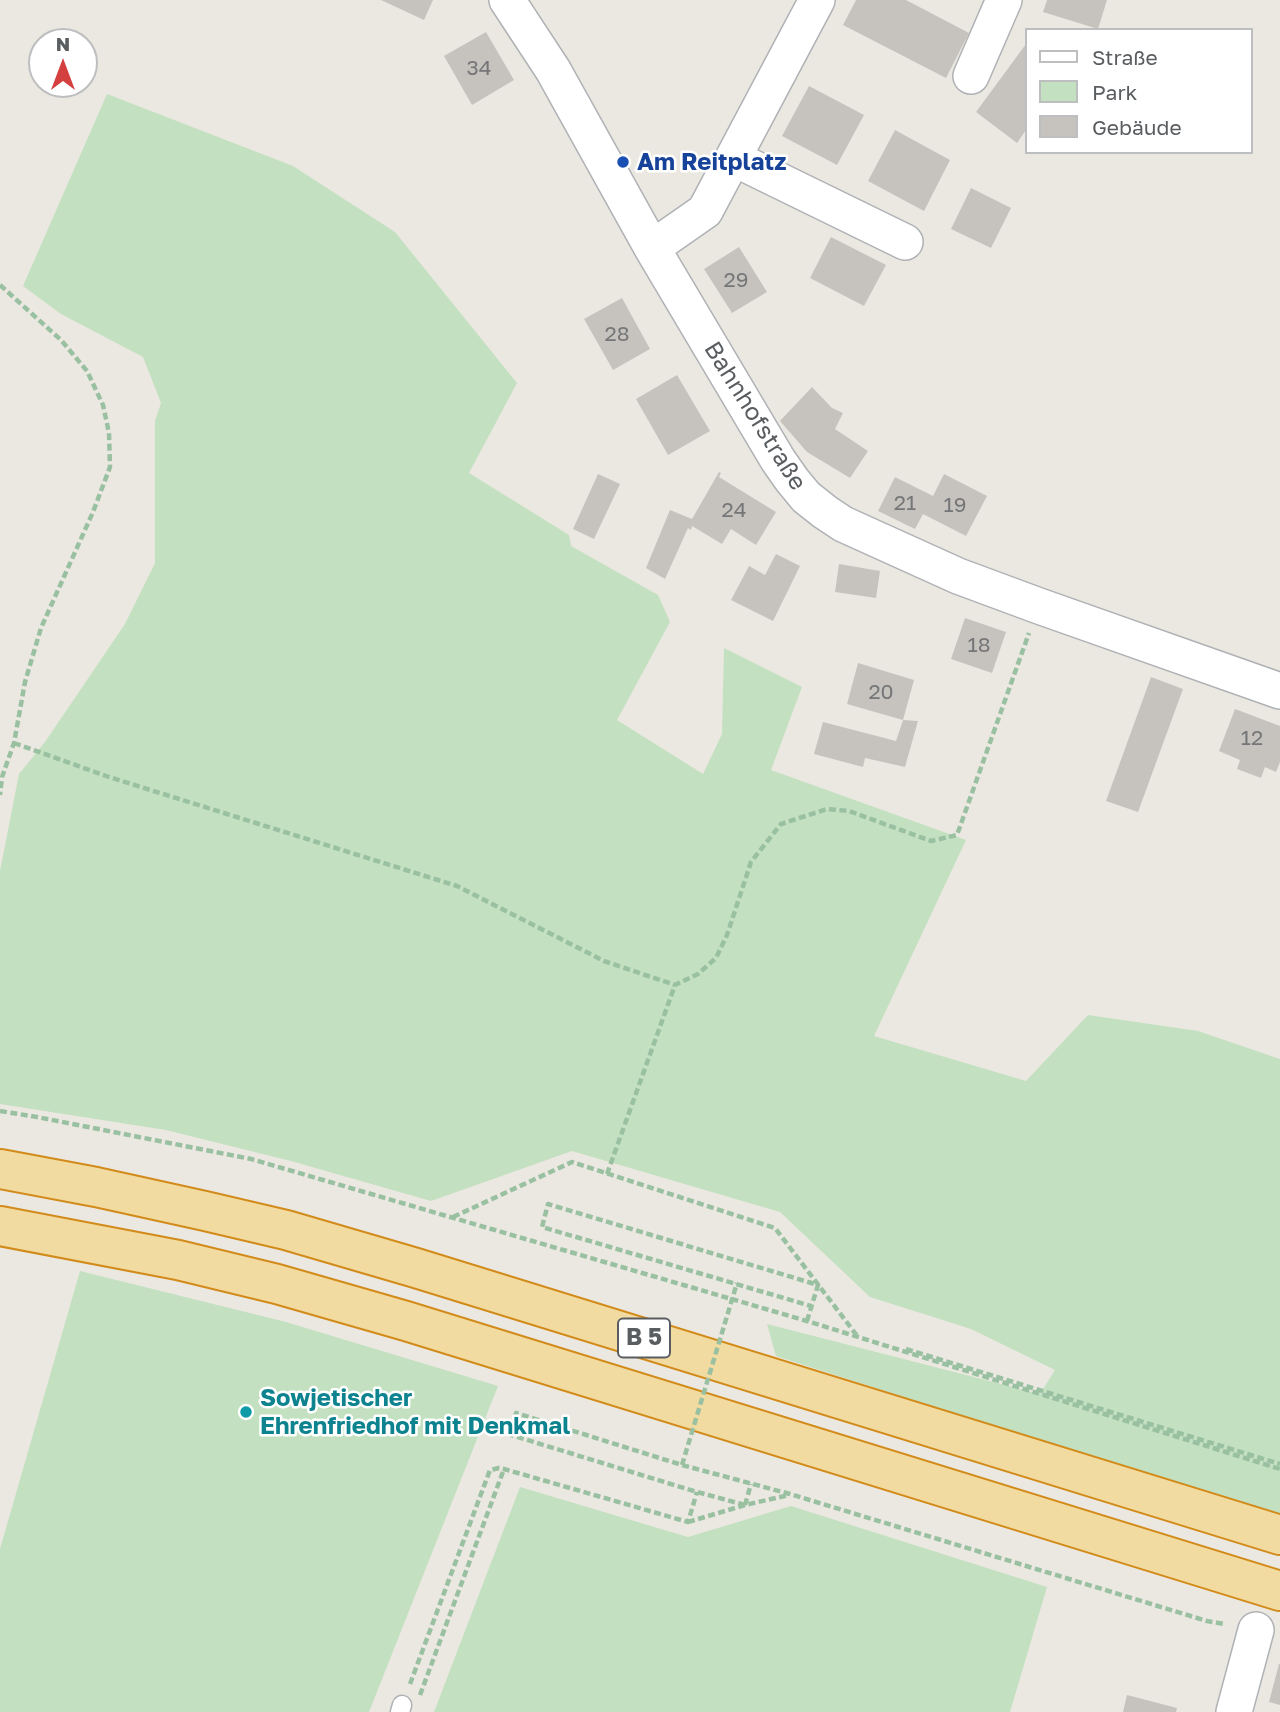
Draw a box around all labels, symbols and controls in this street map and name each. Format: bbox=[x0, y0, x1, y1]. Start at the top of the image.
north arrow bbox=[28, 28, 98, 98]
legend bbox=[1024, 28, 1252, 154]
text: N bbox=[56, 32, 70, 55]
text: Straße bbox=[1092, 44, 1158, 70]
house number: 34 bbox=[466, 55, 492, 81]
text: Park bbox=[1092, 79, 1137, 105]
text: Gebäude bbox=[1092, 114, 1182, 140]
place label: Am Reitplatz bbox=[637, 148, 787, 176]
marker: Am Reitplatz bbox=[615, 154, 631, 170]
house number: 29 bbox=[724, 267, 748, 293]
house number: 28 bbox=[605, 321, 629, 347]
street label: Bahnhofstraße bbox=[698, 336, 812, 496]
house number: 21 bbox=[894, 490, 916, 516]
house number: 19 bbox=[944, 492, 966, 518]
house number: 24 bbox=[722, 497, 746, 523]
house number: 18 bbox=[968, 632, 990, 658]
house number: 20 bbox=[868, 679, 894, 705]
house number: 12 bbox=[1241, 725, 1263, 751]
road number: B 5 bbox=[618, 1318, 670, 1358]
place label: Sowjetischer Ehrenfriedhof mit Denkmal bbox=[260, 1384, 570, 1440]
marker: Sowjetischer Ehrenfriedhof mit Denkmal bbox=[238, 1404, 254, 1420]

